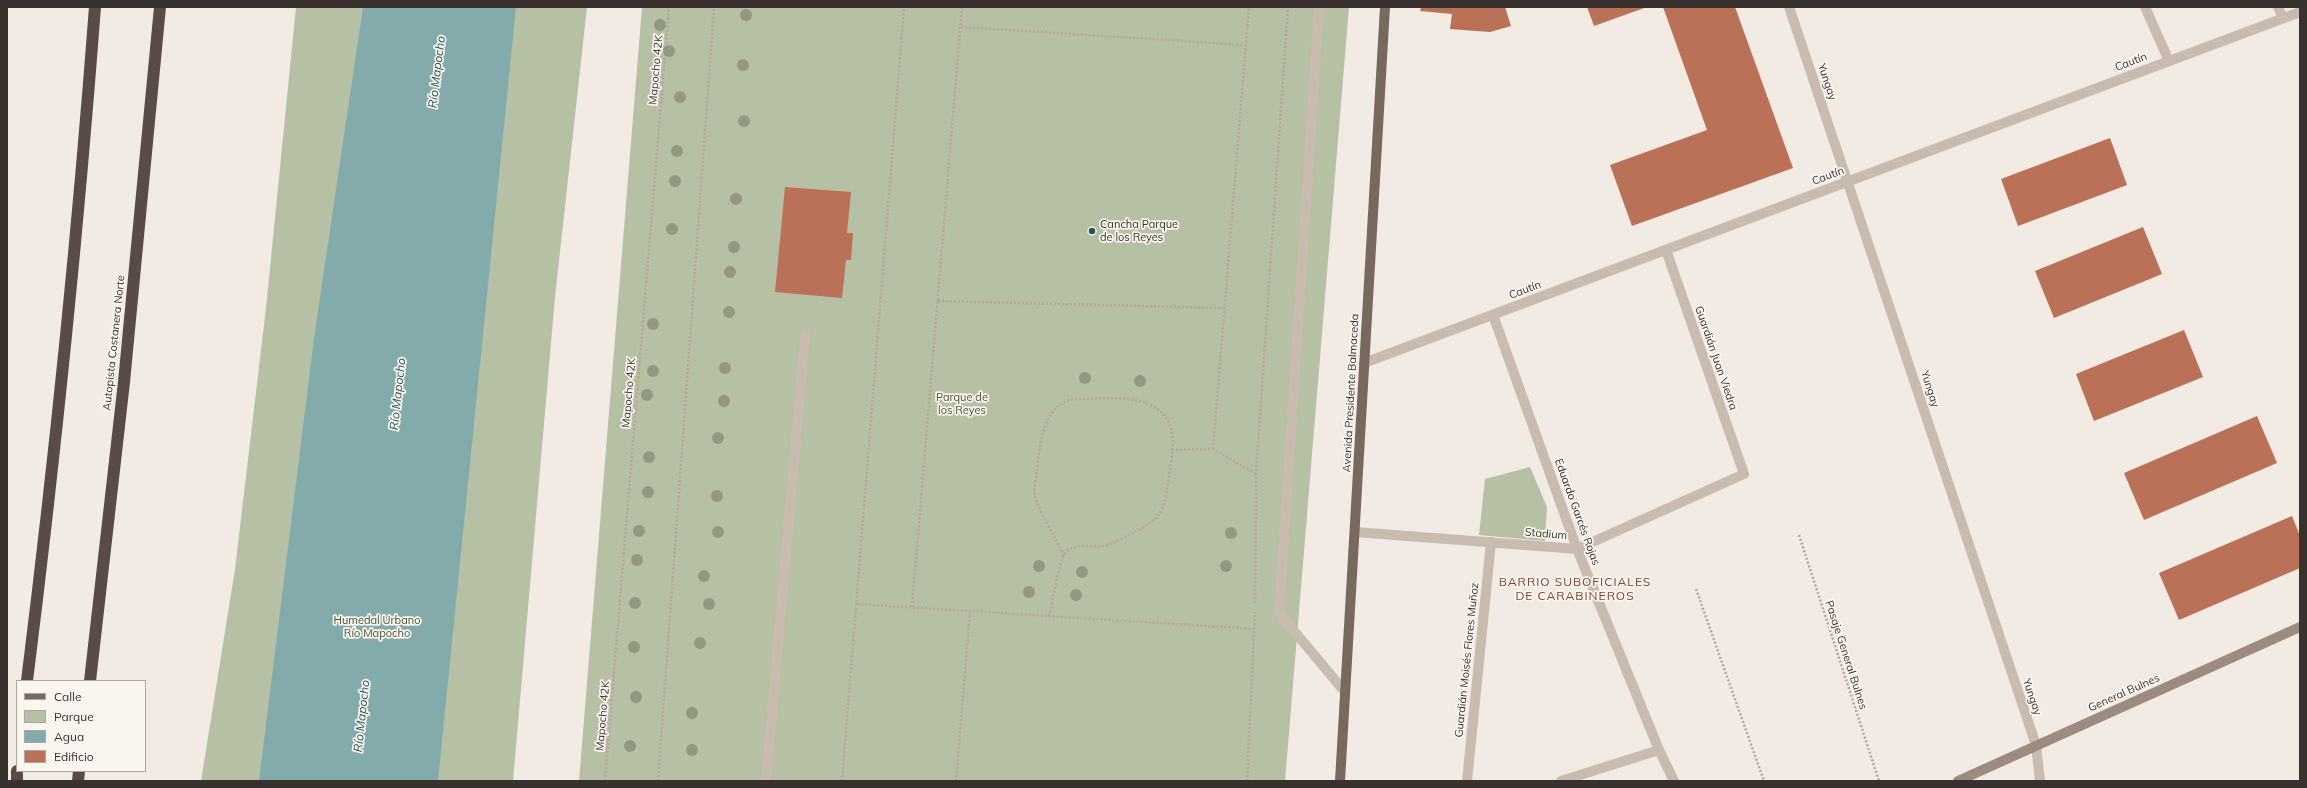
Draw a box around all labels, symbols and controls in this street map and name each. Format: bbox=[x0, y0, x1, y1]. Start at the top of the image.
street label: Mapocho 42K bbox=[646, 34, 666, 106]
water label: Río Mapocho bbox=[425, 35, 449, 109]
street label: Cautín bbox=[2113, 50, 2149, 74]
street label: Yungay bbox=[1815, 62, 1839, 102]
street label: Cautín bbox=[1810, 164, 1846, 188]
place label: Cancha Parque de los Reyes bbox=[1100, 218, 1178, 244]
marker: Cancha Parque de los Reyes bbox=[1087, 226, 1097, 236]
street label: Autopista Costanera Norte bbox=[100, 275, 128, 411]
street label: Cautín bbox=[1507, 278, 1543, 302]
street label: Guardián Juan Viedra bbox=[1692, 304, 1740, 412]
street label: Avenida Presidente Balmaceda bbox=[1340, 313, 1362, 473]
water label: Río Mapocho bbox=[387, 357, 409, 431]
street label: Mapocho 42K bbox=[619, 357, 639, 429]
street label: Yungay bbox=[1918, 369, 1942, 409]
park label: Parque de los Reyes bbox=[936, 391, 988, 417]
street label: Eduardo Garcés Rojas bbox=[1552, 457, 1602, 567]
street label: Stadium bbox=[1524, 526, 1568, 542]
district label: BARRIO SUBOFICIALES DE CARABINEROS bbox=[1499, 575, 1651, 603]
street label: Guardián Moisés Flores Muñoz bbox=[1452, 582, 1482, 738]
street label: Pasaje General Bulnes bbox=[1822, 599, 1870, 711]
park label: Humedal Urbano Río Mapocho bbox=[333, 614, 421, 640]
street label: General Bulnes bbox=[2086, 671, 2162, 715]
street label: Yungay bbox=[2020, 677, 2044, 717]
water label: Río Mapocho bbox=[351, 679, 373, 753]
legend bbox=[16, 680, 146, 772]
street label: Mapocho 42K bbox=[593, 680, 613, 752]
text: Calle bbox=[54, 689, 81, 704]
text: Parque bbox=[54, 709, 94, 724]
text: Agua bbox=[54, 729, 84, 744]
text: Edificio bbox=[54, 749, 94, 764]

